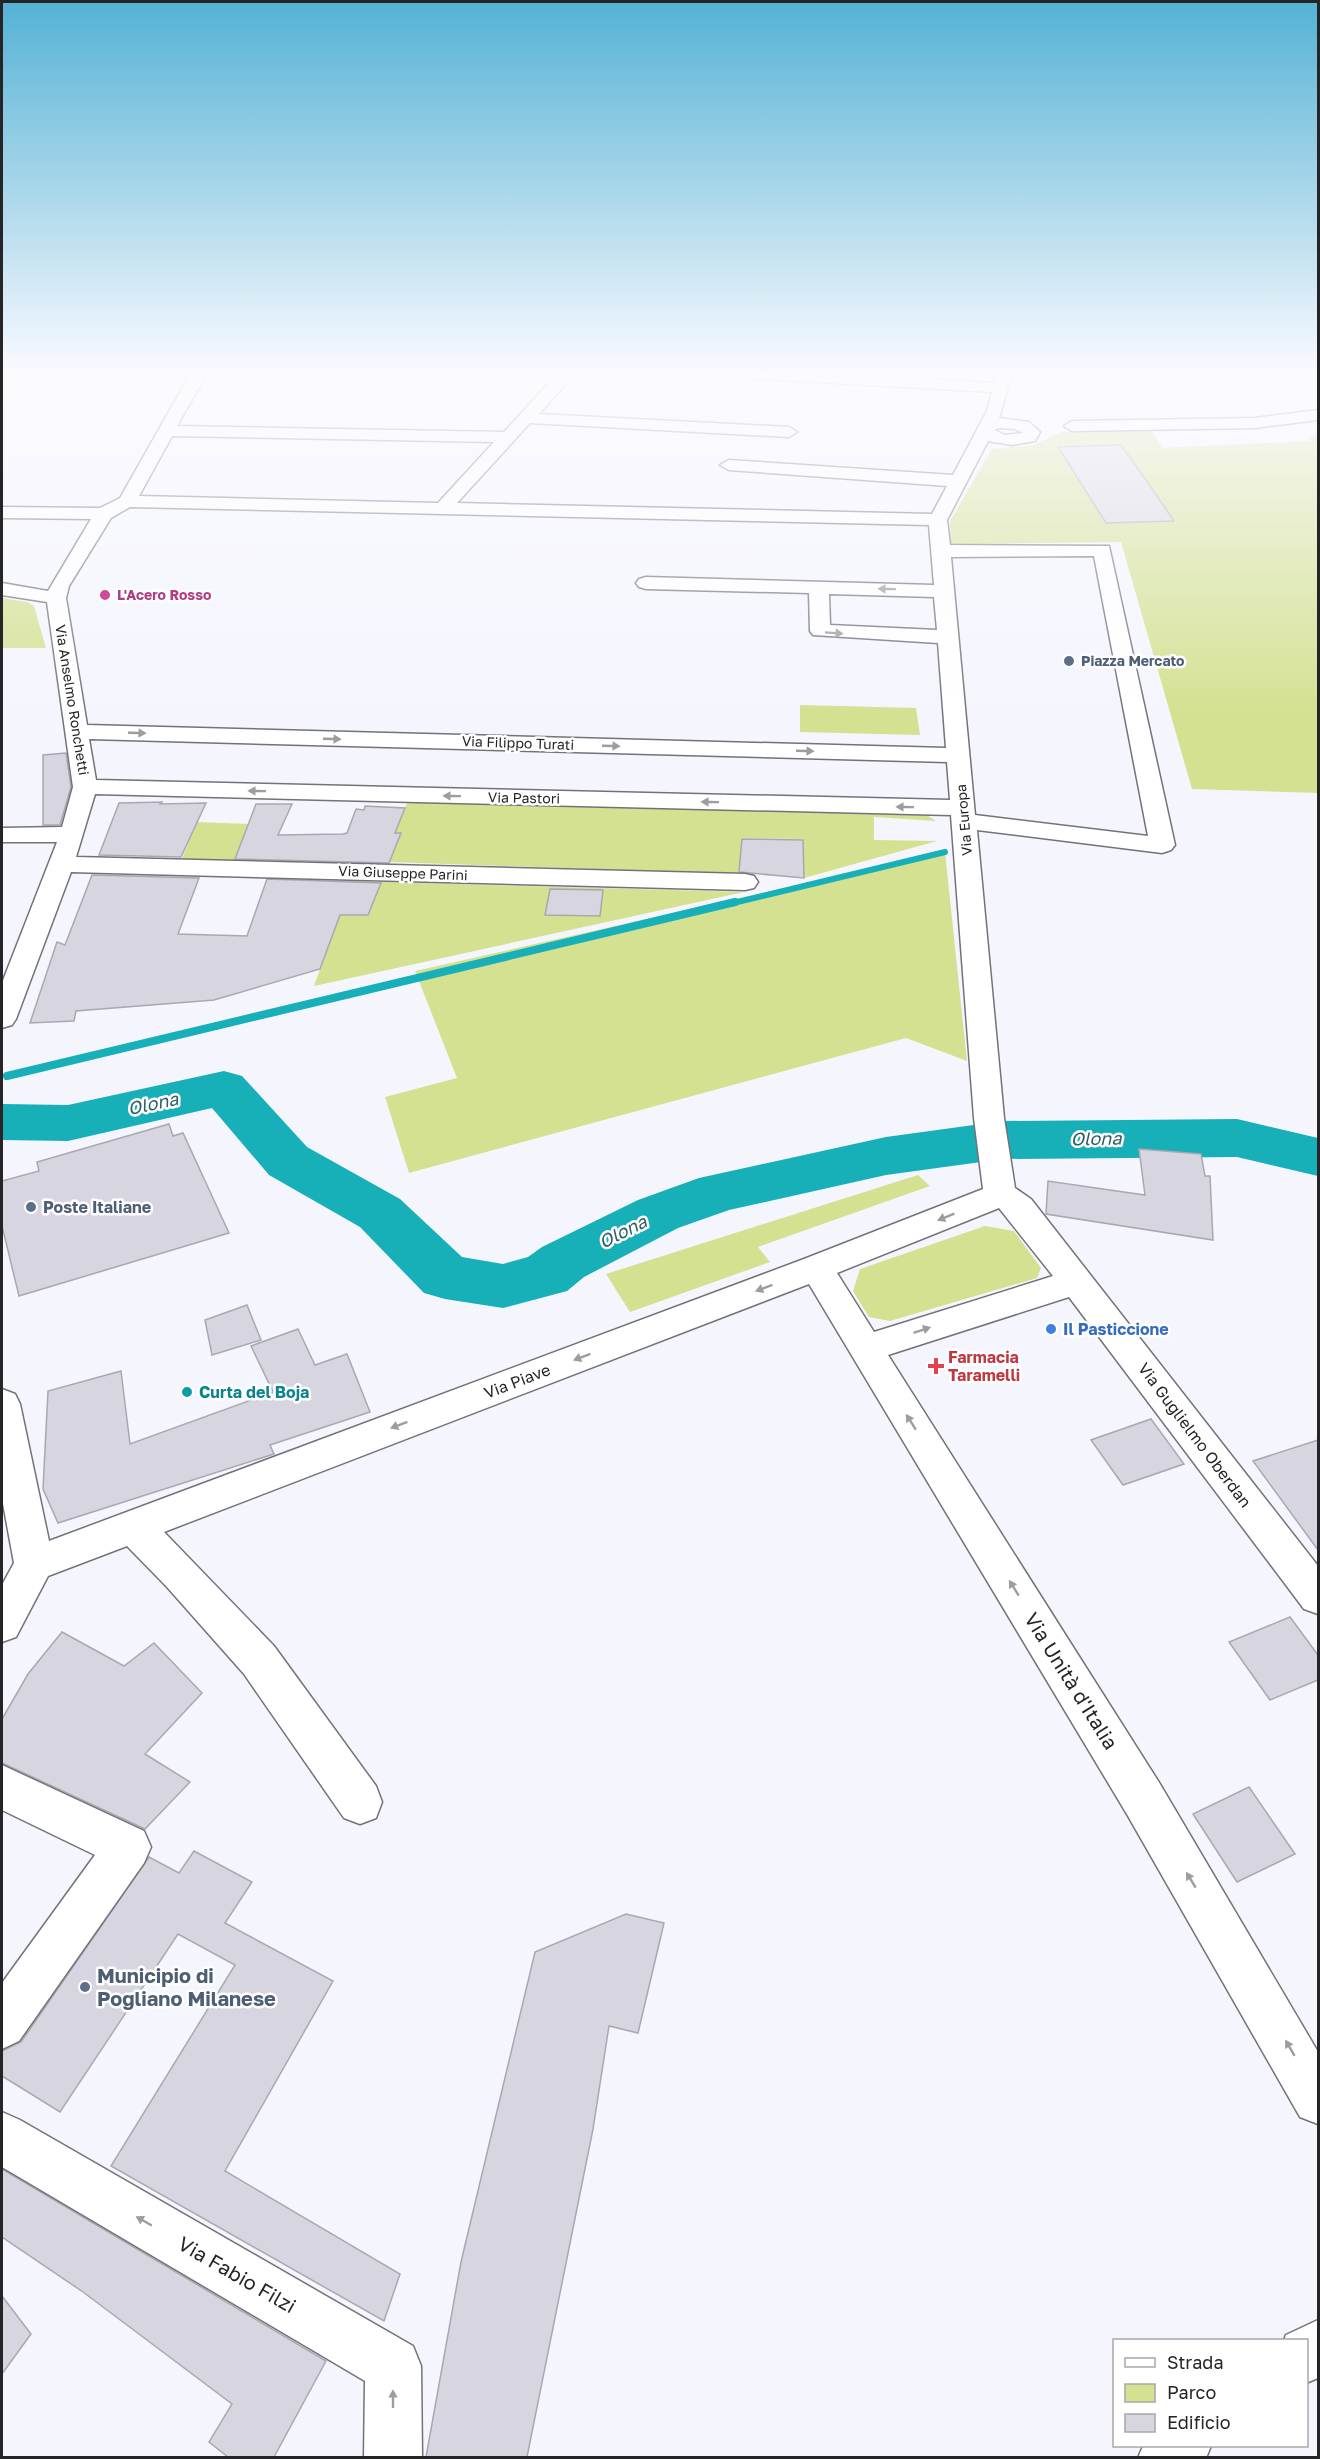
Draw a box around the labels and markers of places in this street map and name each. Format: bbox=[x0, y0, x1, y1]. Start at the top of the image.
place label: L'Acero Rosso bbox=[117, 586, 211, 603]
marker: L'Acero Rosso bbox=[98, 588, 112, 602]
place label: Piazza Mercato bbox=[1081, 652, 1185, 669]
marker: Piazza Mercato bbox=[1062, 654, 1076, 668]
place label: Poste Italiane bbox=[43, 1197, 151, 1217]
marker: Poste Italiane bbox=[24, 1200, 38, 1214]
place label: Il Pasticcione bbox=[1063, 1319, 1169, 1339]
marker: Il Pasticcione bbox=[1044, 1322, 1058, 1336]
place label: Farmacia Taramelli bbox=[948, 1347, 1020, 1385]
marker: Farmacia Taramelli bbox=[929, 1359, 943, 1373]
place label: Curta del Boja bbox=[199, 1382, 309, 1402]
marker: Curta del Boja bbox=[180, 1385, 194, 1399]
place label: Municipio di Pogliano Milanese bbox=[97, 1963, 276, 2010]
marker: Municipio di Pogliano Milanese bbox=[78, 1980, 92, 1994]

